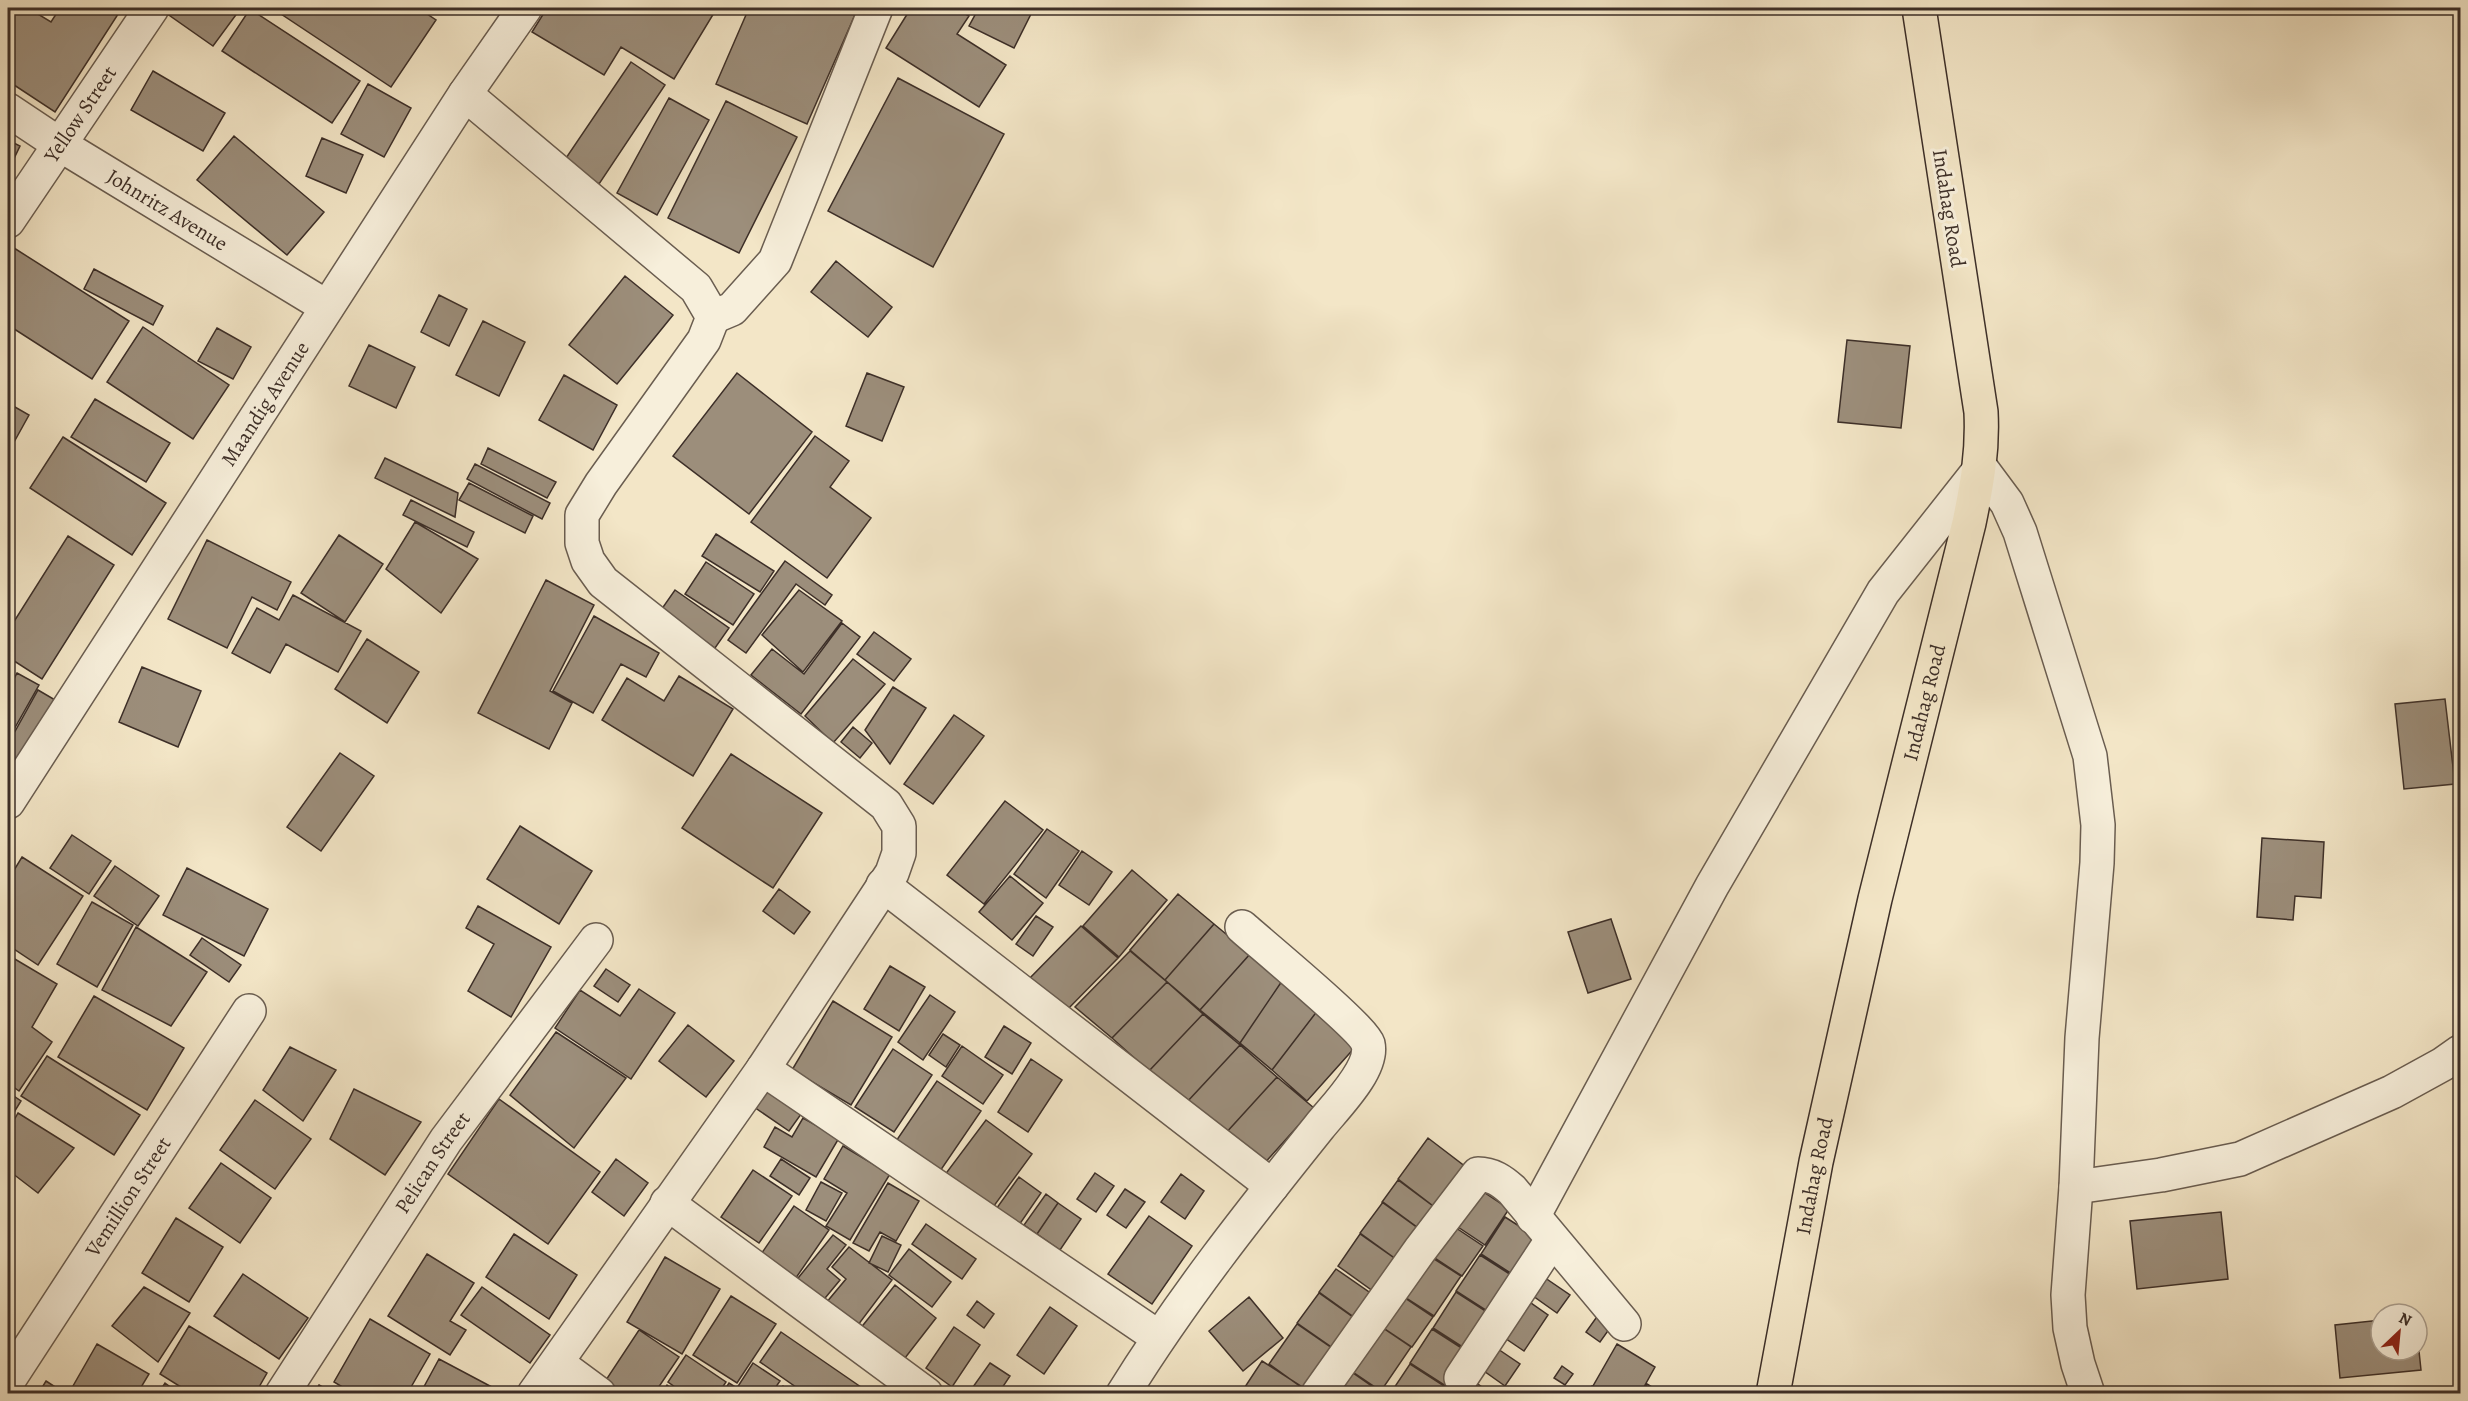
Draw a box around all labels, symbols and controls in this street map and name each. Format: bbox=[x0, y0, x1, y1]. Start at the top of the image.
street label: Yellow Street bbox=[37, 60, 123, 169]
street label: Indahag Road bbox=[1926, 147, 1972, 270]
street label: Johnritz Avenue bbox=[102, 162, 233, 257]
street label: Maandig Avenue bbox=[214, 336, 316, 472]
street label: Indahag Road bbox=[1896, 641, 1952, 764]
street label: Pelican Street bbox=[388, 1106, 477, 1219]
street label: Indahag Road bbox=[1789, 1114, 1840, 1237]
street label: Vemillion Street bbox=[78, 1131, 178, 1263]
north arrow bbox=[2369, 1302, 2429, 1362]
text: N bbox=[2395, 1307, 2416, 1332]

